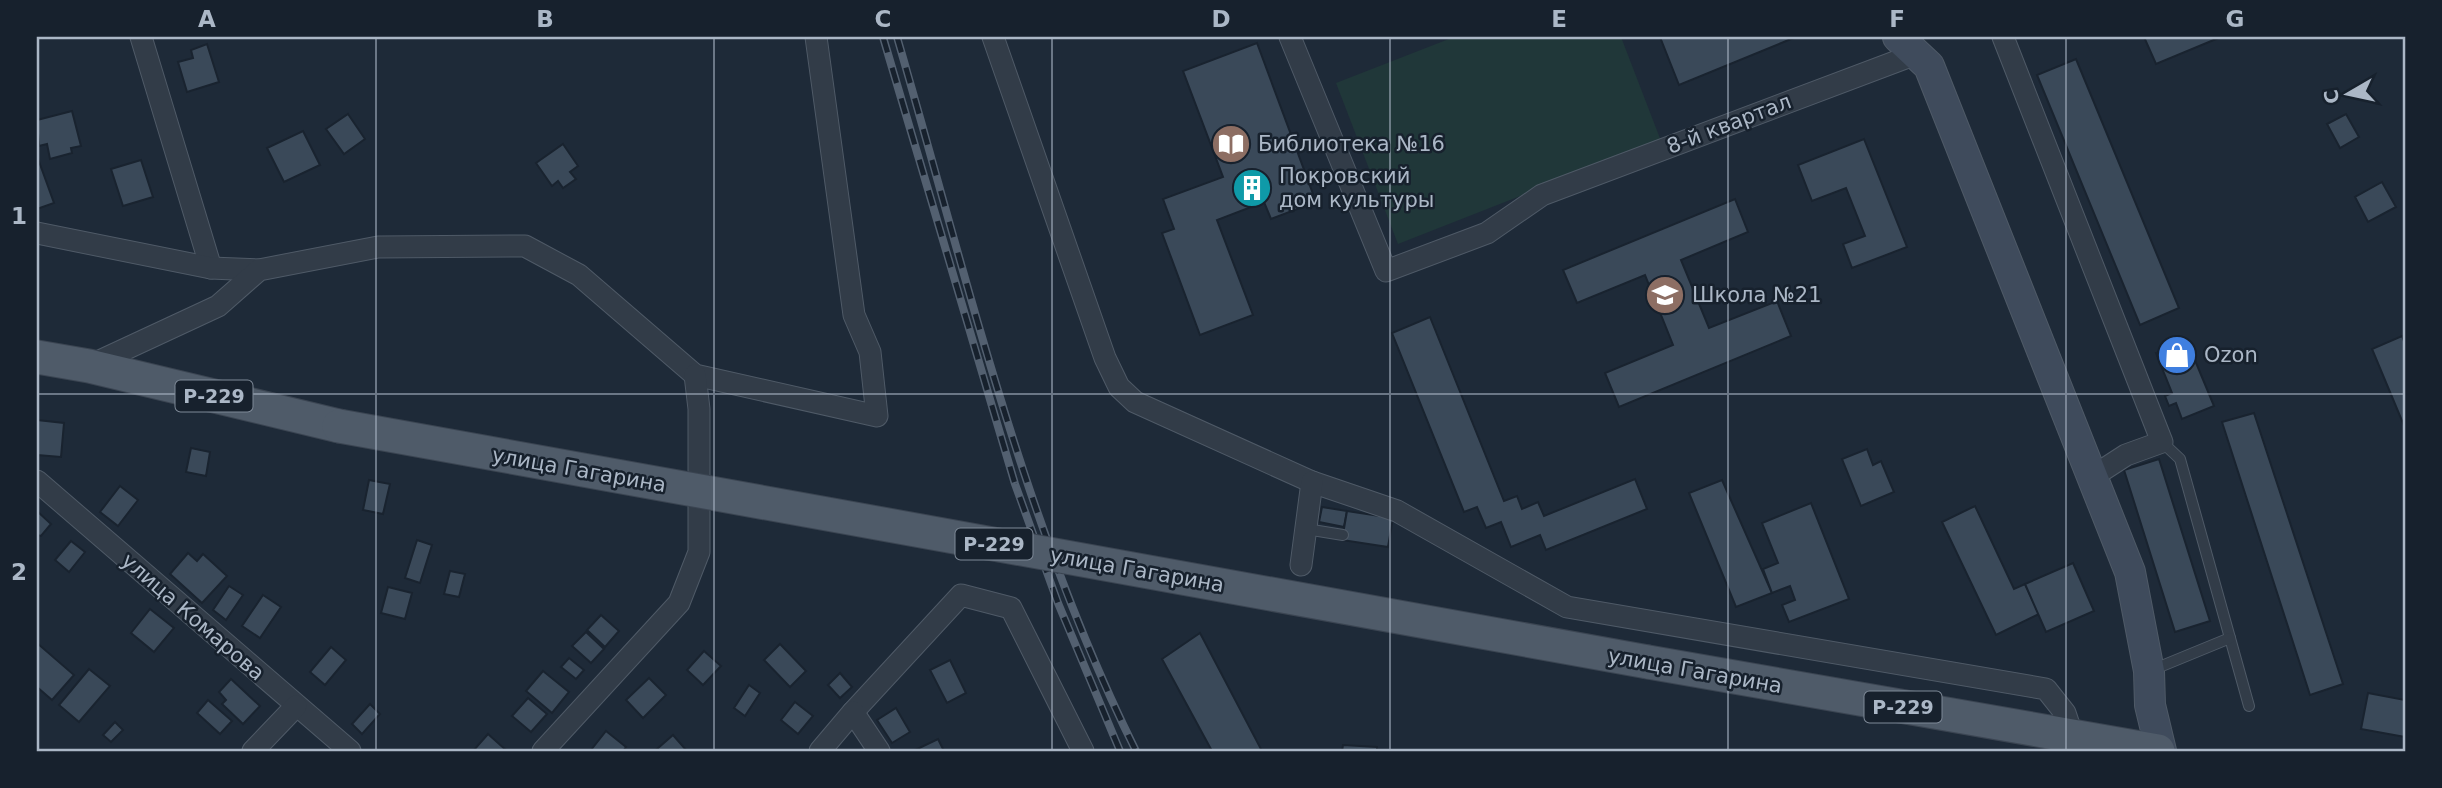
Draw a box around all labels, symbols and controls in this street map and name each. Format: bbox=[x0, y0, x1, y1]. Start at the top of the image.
text: A bbox=[198, 6, 216, 32]
text: B bbox=[536, 6, 554, 32]
text: C bbox=[875, 6, 891, 32]
text: D bbox=[1211, 6, 1231, 32]
text: E bbox=[1551, 6, 1567, 32]
text: F bbox=[1889, 6, 1905, 32]
text: G bbox=[2226, 6, 2244, 32]
north arrow bbox=[2312, 60, 2382, 130]
text: С bbox=[2319, 88, 2343, 105]
street label: 8-й квартал bbox=[1664, 89, 1794, 159]
library icon: Библиотека №16 bbox=[1210, 123, 1252, 165]
place label: Библиотека №16 bbox=[1258, 132, 1445, 156]
place label: Покровский дом культуры bbox=[1279, 164, 1434, 212]
building icon: Покровский дом культуры bbox=[1231, 167, 1273, 209]
text: 1 bbox=[11, 203, 27, 229]
school or university icon: Школа №21 bbox=[1644, 274, 1686, 316]
place label: Школа №21 bbox=[1692, 283, 1822, 307]
shop icon: Ozon bbox=[2156, 334, 2198, 376]
place label: Ozon bbox=[2204, 343, 2258, 367]
road number: Р-229 bbox=[176, 380, 252, 412]
street label: улица Гагарина bbox=[490, 443, 668, 497]
road number: Р-229 bbox=[956, 528, 1032, 559]
street label: улица Гагарина bbox=[1048, 543, 1226, 597]
street label: улица Комарова bbox=[117, 548, 269, 686]
text: 2 bbox=[11, 559, 27, 585]
street label: улица Гагарина bbox=[1606, 644, 1784, 698]
road number: Р-229 bbox=[1864, 692, 1941, 722]

